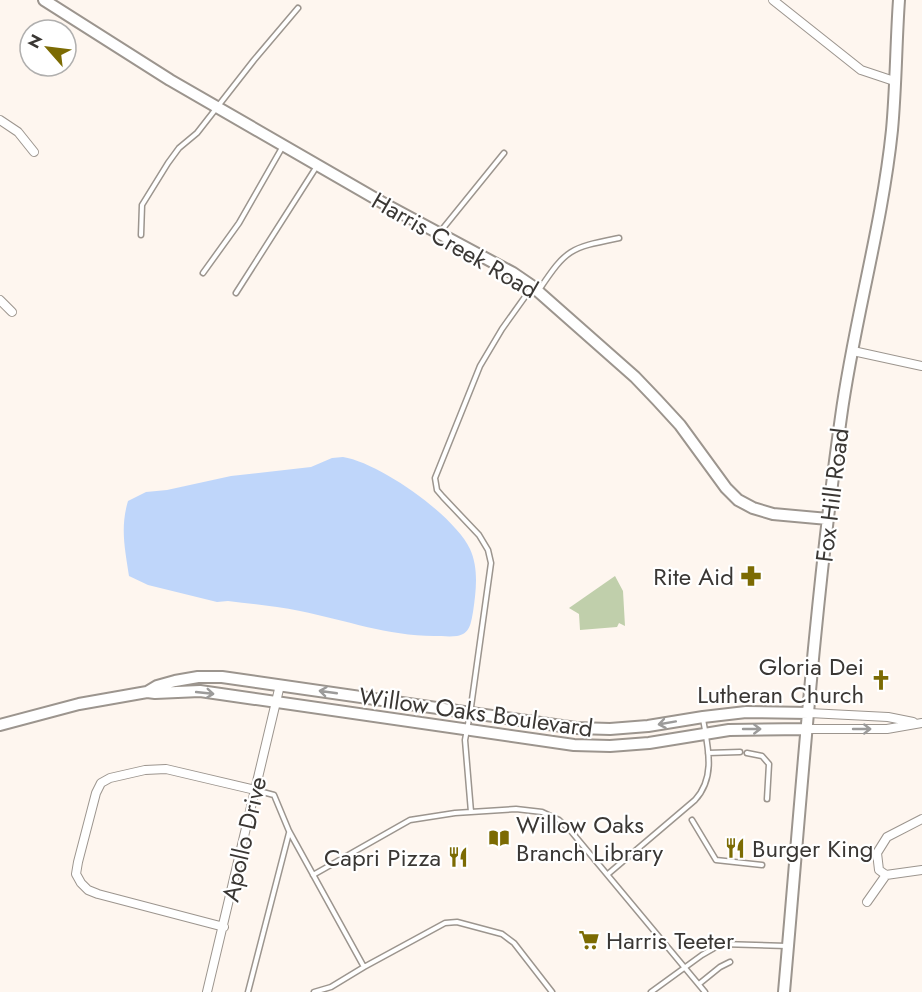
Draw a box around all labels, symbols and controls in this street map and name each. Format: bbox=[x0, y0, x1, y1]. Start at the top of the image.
north arrow bbox=[18, 18, 78, 78]
text: N bbox=[22, 30, 48, 52]
street label: Harris Creek Road bbox=[365, 183, 545, 307]
street label: Fox Hill Road bbox=[806, 426, 858, 564]
place label: Rite Aid bbox=[653, 559, 734, 594]
pharmacy icon: Rite Aid bbox=[739, 564, 763, 588]
place label: Gloria Dei Lutheran Church bbox=[697, 649, 864, 712]
church icon: Gloria Dei Lutheran Church bbox=[869, 668, 893, 692]
street label: Willow Oaks Boulevard bbox=[357, 678, 595, 746]
one-way arrow bbox=[319, 687, 338, 698]
one-way arrow bbox=[195, 688, 214, 699]
one-way arrow bbox=[658, 718, 677, 729]
one-way arrow bbox=[741, 723, 761, 735]
one-way arrow bbox=[852, 723, 872, 735]
street label: Apollo Drive bbox=[213, 773, 275, 905]
place label: Willow Oaks Branch Library bbox=[516, 807, 663, 870]
library icon: Willow Oaks Branch Library bbox=[487, 826, 511, 850]
place label: Burger King bbox=[752, 831, 873, 866]
restaurant icon: Burger King bbox=[723, 836, 747, 860]
place label: Capri Pizza bbox=[324, 840, 441, 875]
restaurant icon: Capri Pizza bbox=[446, 845, 470, 869]
place label: Harris Teeter bbox=[606, 923, 735, 958]
supermarket icon: Harris Teeter bbox=[577, 928, 601, 952]

